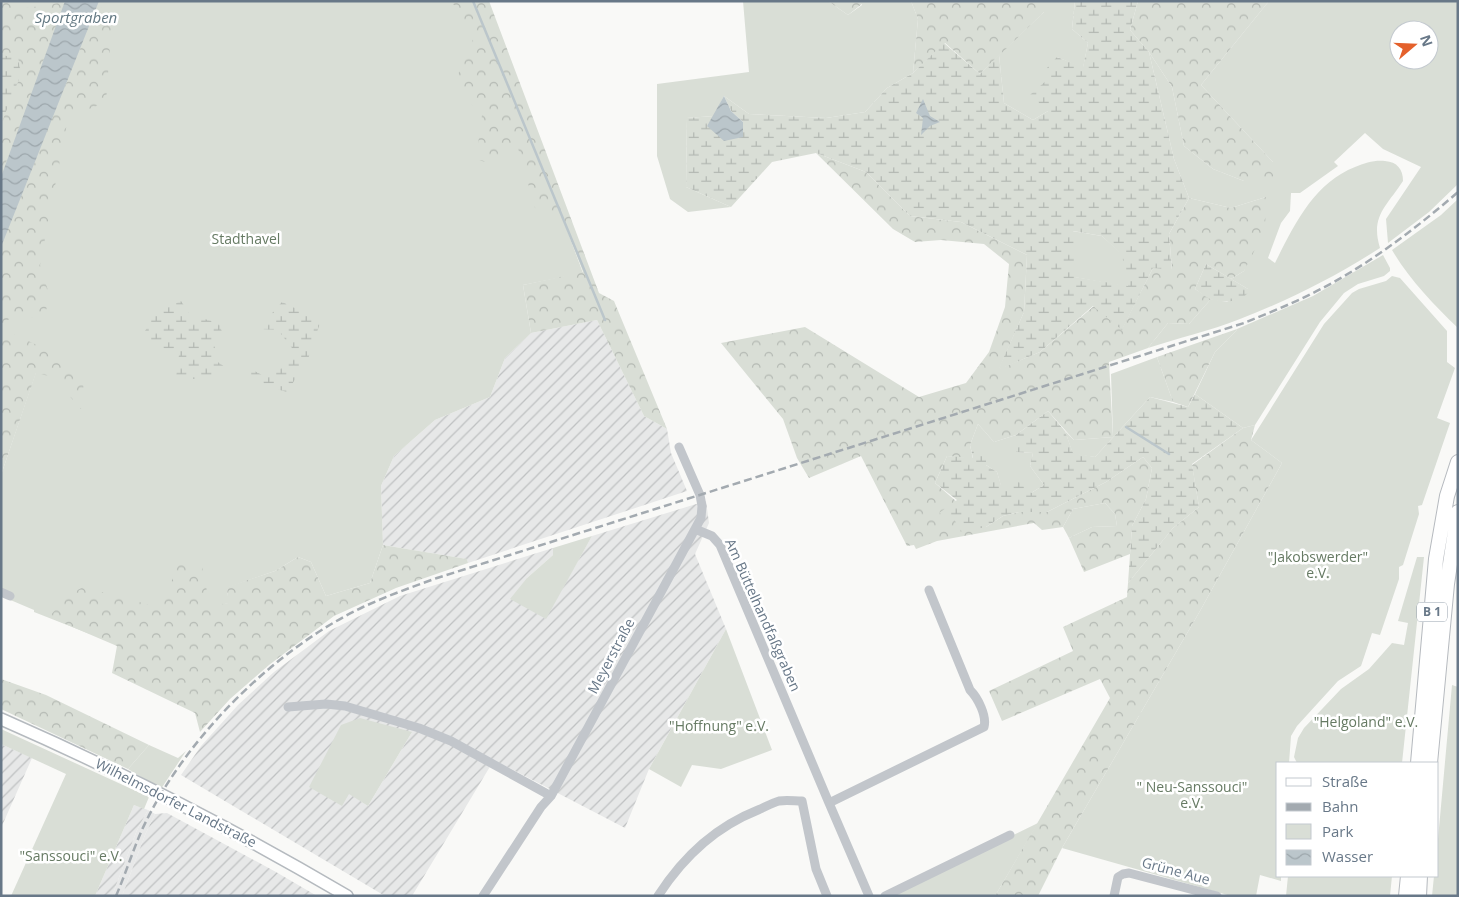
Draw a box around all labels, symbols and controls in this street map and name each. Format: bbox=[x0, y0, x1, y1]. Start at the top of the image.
water label: Sportgraben bbox=[35, 7, 117, 27]
north arrow bbox=[1389, 20, 1439, 70]
text: N bbox=[1416, 32, 1438, 49]
park label: Stadthavel bbox=[212, 229, 280, 248]
street label: Am Büttelhandfaßgraben bbox=[721, 535, 806, 694]
park label: "Jakobswerder" e.V. bbox=[1268, 547, 1368, 582]
road number: B 1 bbox=[1417, 602, 1447, 622]
street label: Meyerstraße bbox=[583, 615, 638, 697]
park label: "Helgoland" e.V. bbox=[1314, 712, 1418, 731]
park label: "Hoffnung" e.V. bbox=[669, 716, 769, 735]
street label: Wilhelmsdorfer Landstraße bbox=[93, 754, 260, 852]
legend bbox=[1276, 762, 1439, 877]
text: Straße bbox=[1322, 771, 1368, 791]
park label: " Neu-Sanssouci" e.V. bbox=[1137, 777, 1247, 812]
text: Bahn bbox=[1322, 796, 1358, 816]
text: Park bbox=[1322, 821, 1353, 841]
park label: "Sanssouci" e.V. bbox=[20, 846, 123, 865]
text: Wasser bbox=[1322, 846, 1373, 866]
street label: Grüne Aue bbox=[1140, 852, 1212, 889]

